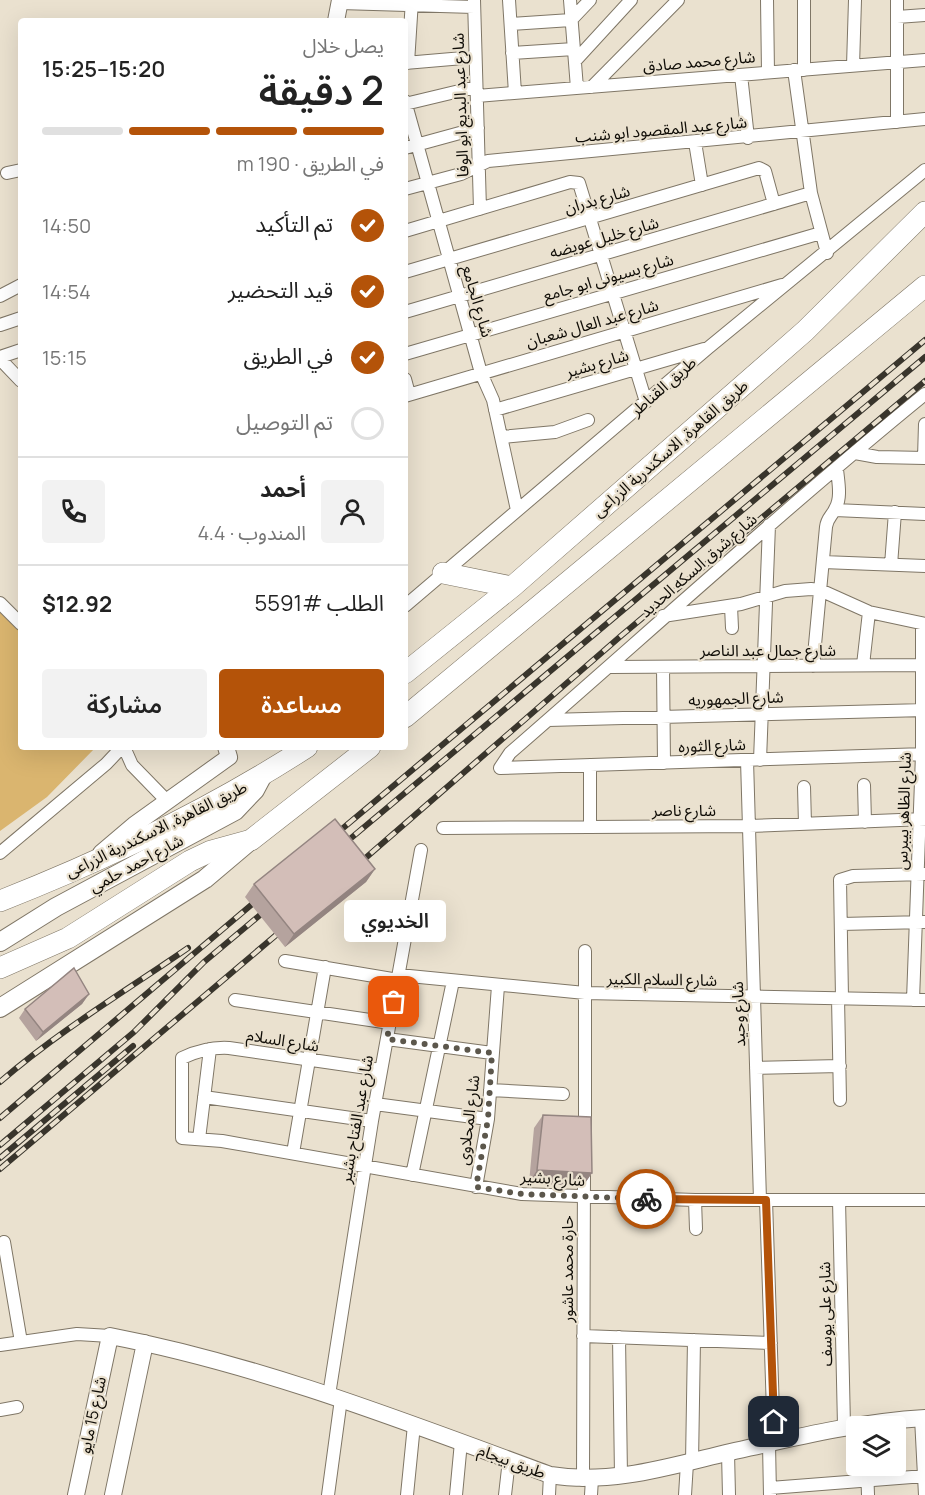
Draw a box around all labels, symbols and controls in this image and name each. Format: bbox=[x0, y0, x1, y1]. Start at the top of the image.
text: يصل خلال bbox=[303, 32, 384, 59]
street label: شارع عبد البديع ابو الوفا bbox=[446, 32, 476, 177]
street label: شارع محمد صادق bbox=[642, 45, 756, 79]
text: 15:20–15:25 bbox=[42, 54, 165, 84]
text: 2 دقيقة bbox=[259, 63, 384, 117]
street label: شارع عبد المقصود ابو شنب bbox=[574, 111, 748, 149]
text: في الطريق · 190 m bbox=[237, 150, 384, 177]
street label: شارع بدران bbox=[562, 179, 633, 221]
text: تم التأكيد bbox=[255, 209, 333, 239]
icon: check bbox=[351, 209, 384, 242]
street label: شارع خليل عويضه bbox=[547, 211, 662, 265]
text: 14:50 bbox=[42, 212, 91, 239]
street label: شارع بسيونى ابو جامع bbox=[540, 248, 676, 308]
street label: شارع الجامع bbox=[455, 262, 499, 340]
text: قيد التحضير bbox=[228, 275, 333, 305]
icon: check bbox=[351, 275, 384, 308]
text: 14:54 bbox=[42, 278, 91, 305]
street label: شارع عبد العال شعبان bbox=[523, 294, 661, 354]
text: في الطريق bbox=[244, 341, 333, 371]
icon: check bbox=[351, 341, 384, 374]
text: 15:15 bbox=[42, 344, 87, 371]
street label: شارع بشير bbox=[562, 344, 632, 385]
street label: طريق القناطر bbox=[625, 351, 701, 421]
street label: طريق القاهرة, الاسكندرية الزراعى bbox=[588, 374, 753, 522]
text: تم التوصيل bbox=[236, 407, 333, 437]
text: أحمد bbox=[260, 474, 306, 504]
button: phone bbox=[42, 480, 105, 543]
button: person bbox=[321, 480, 384, 543]
street label: شارع شرق السكه الحديد bbox=[635, 508, 763, 624]
text: المندوب · 4.4 bbox=[197, 519, 306, 546]
text: الطلب #5591 bbox=[254, 588, 384, 618]
text: $12.92 bbox=[42, 589, 112, 619]
street label: شارع جمال عبد الناصر bbox=[699, 639, 836, 663]
button: مشاركة bbox=[42, 669, 207, 738]
button: مساعدة bbox=[219, 669, 384, 738]
street label: شارع الجمهوريه bbox=[688, 685, 784, 713]
street label: شارع الثوره bbox=[678, 733, 746, 759]
street label: شارع الظاهر بيبرس bbox=[890, 752, 918, 870]
street label: طريق القاهرة, الاسكندرية الزراعى bbox=[62, 775, 251, 883]
street label: شارع ناصر bbox=[651, 799, 716, 823]
street label: شارع احمد حلمي bbox=[85, 829, 188, 899]
callout: الخديوي bbox=[343, 900, 445, 942]
text: الخديوي bbox=[361, 907, 429, 934]
street label: شارع السلام الكبير bbox=[606, 967, 717, 993]
pin bbox=[368, 976, 419, 1027]
street label: شارع وحيد bbox=[726, 981, 752, 1047]
icon: bag bbox=[377, 985, 410, 1018]
street label: شارع السلام bbox=[245, 1023, 321, 1059]
street label: شارع عبد الفتاح بشير bbox=[334, 1053, 380, 1186]
street label: شارع المحلاوى bbox=[452, 1074, 486, 1167]
street label: شارع بشير bbox=[519, 1165, 586, 1193]
courier bbox=[616, 1169, 676, 1229]
icon: bike bbox=[630, 1183, 663, 1216]
street label: حارة محمد عاشور bbox=[556, 1215, 578, 1324]
street label: شارع على يوسف bbox=[813, 1261, 839, 1367]
street label: شارع 15 مايو bbox=[73, 1374, 113, 1456]
pin bbox=[748, 1396, 799, 1447]
icon: home bbox=[757, 1405, 790, 1438]
map controls bbox=[846, 1416, 906, 1476]
button: layers bbox=[846, 1416, 906, 1476]
street label: طريق بيجام bbox=[474, 1439, 549, 1485]

